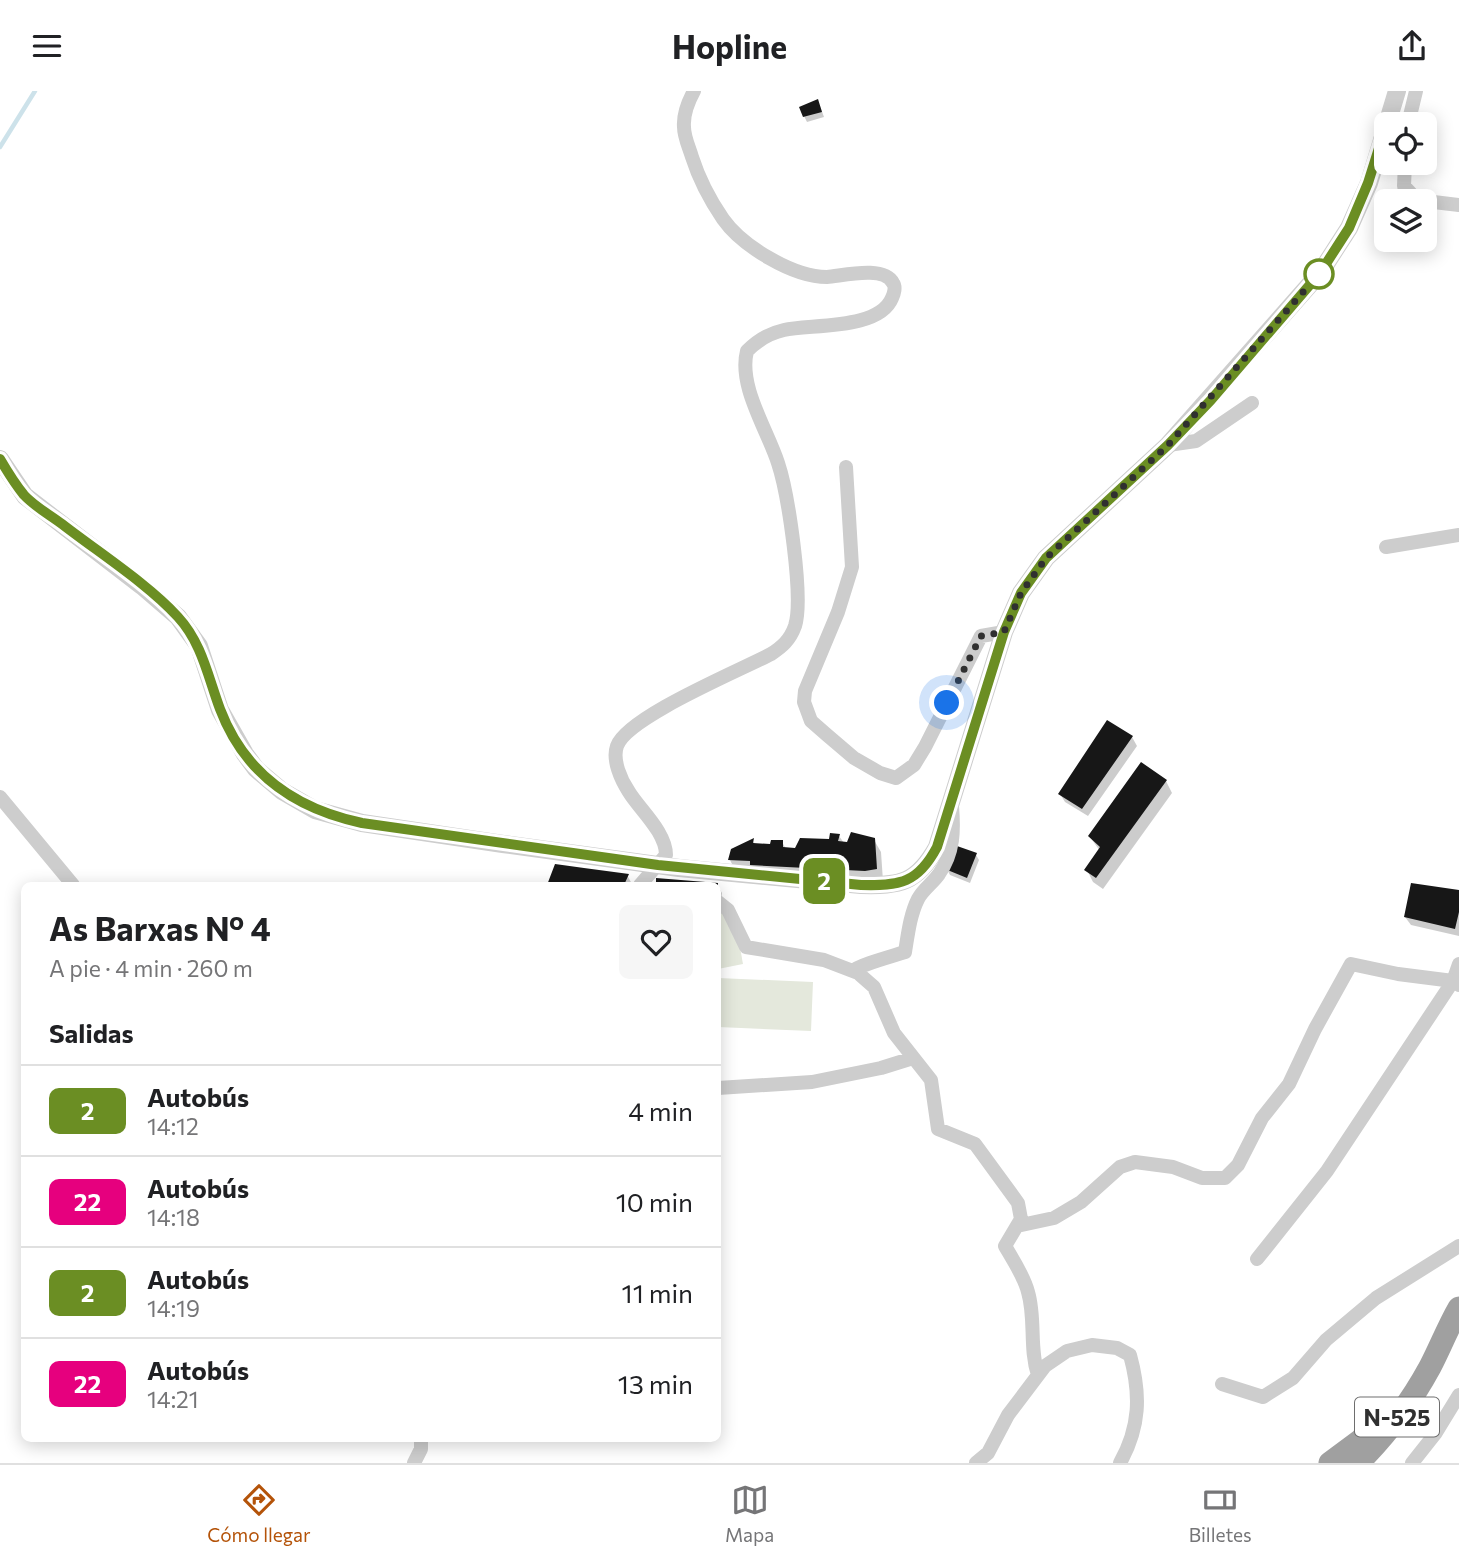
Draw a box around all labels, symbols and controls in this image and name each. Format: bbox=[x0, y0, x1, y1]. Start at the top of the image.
text: Hopline bbox=[672, 26, 787, 66]
icon: menu bbox=[28, 27, 66, 65]
icon: share bbox=[1393, 27, 1431, 65]
map controls bbox=[1374, 112, 1437, 252]
button: locate bbox=[1374, 112, 1437, 175]
button: layers bbox=[1374, 189, 1437, 252]
unlabelled marker bbox=[1304, 259, 1334, 289]
your location bbox=[929, 685, 964, 720]
line badge: 2 bbox=[801, 858, 847, 904]
text: 2 bbox=[817, 866, 831, 895]
button: heart bbox=[619, 905, 693, 979]
text: As Barxas Nº 4 bbox=[49, 907, 271, 948]
text: A pie · 4 min · 260 m bbox=[49, 954, 253, 982]
text: Salidas bbox=[49, 1017, 134, 1048]
text: Autobús bbox=[147, 1081, 249, 1112]
text: 4 min bbox=[628, 1095, 693, 1126]
text: 2 bbox=[81, 1096, 94, 1125]
text: 14:12 bbox=[147, 1112, 199, 1140]
text: Autobús bbox=[147, 1172, 249, 1203]
text: 10 min bbox=[616, 1186, 693, 1217]
text: 22 bbox=[74, 1187, 101, 1216]
text: 14:18 bbox=[147, 1203, 200, 1231]
text: Autobús bbox=[147, 1263, 249, 1294]
text: 11 min bbox=[622, 1277, 693, 1308]
text: 2 bbox=[81, 1278, 94, 1307]
text: 14:19 bbox=[147, 1294, 200, 1322]
text: Autobús bbox=[147, 1354, 249, 1385]
text: 13 min bbox=[618, 1368, 693, 1399]
text: 22 bbox=[74, 1369, 101, 1398]
text: 14:21 bbox=[147, 1385, 199, 1413]
road number: N-525 bbox=[1355, 1397, 1439, 1436]
tab: Cómo llegar bbox=[207, 1481, 311, 1546]
tab: Mapa bbox=[725, 1481, 774, 1546]
tab: Billetes bbox=[1189, 1481, 1252, 1546]

